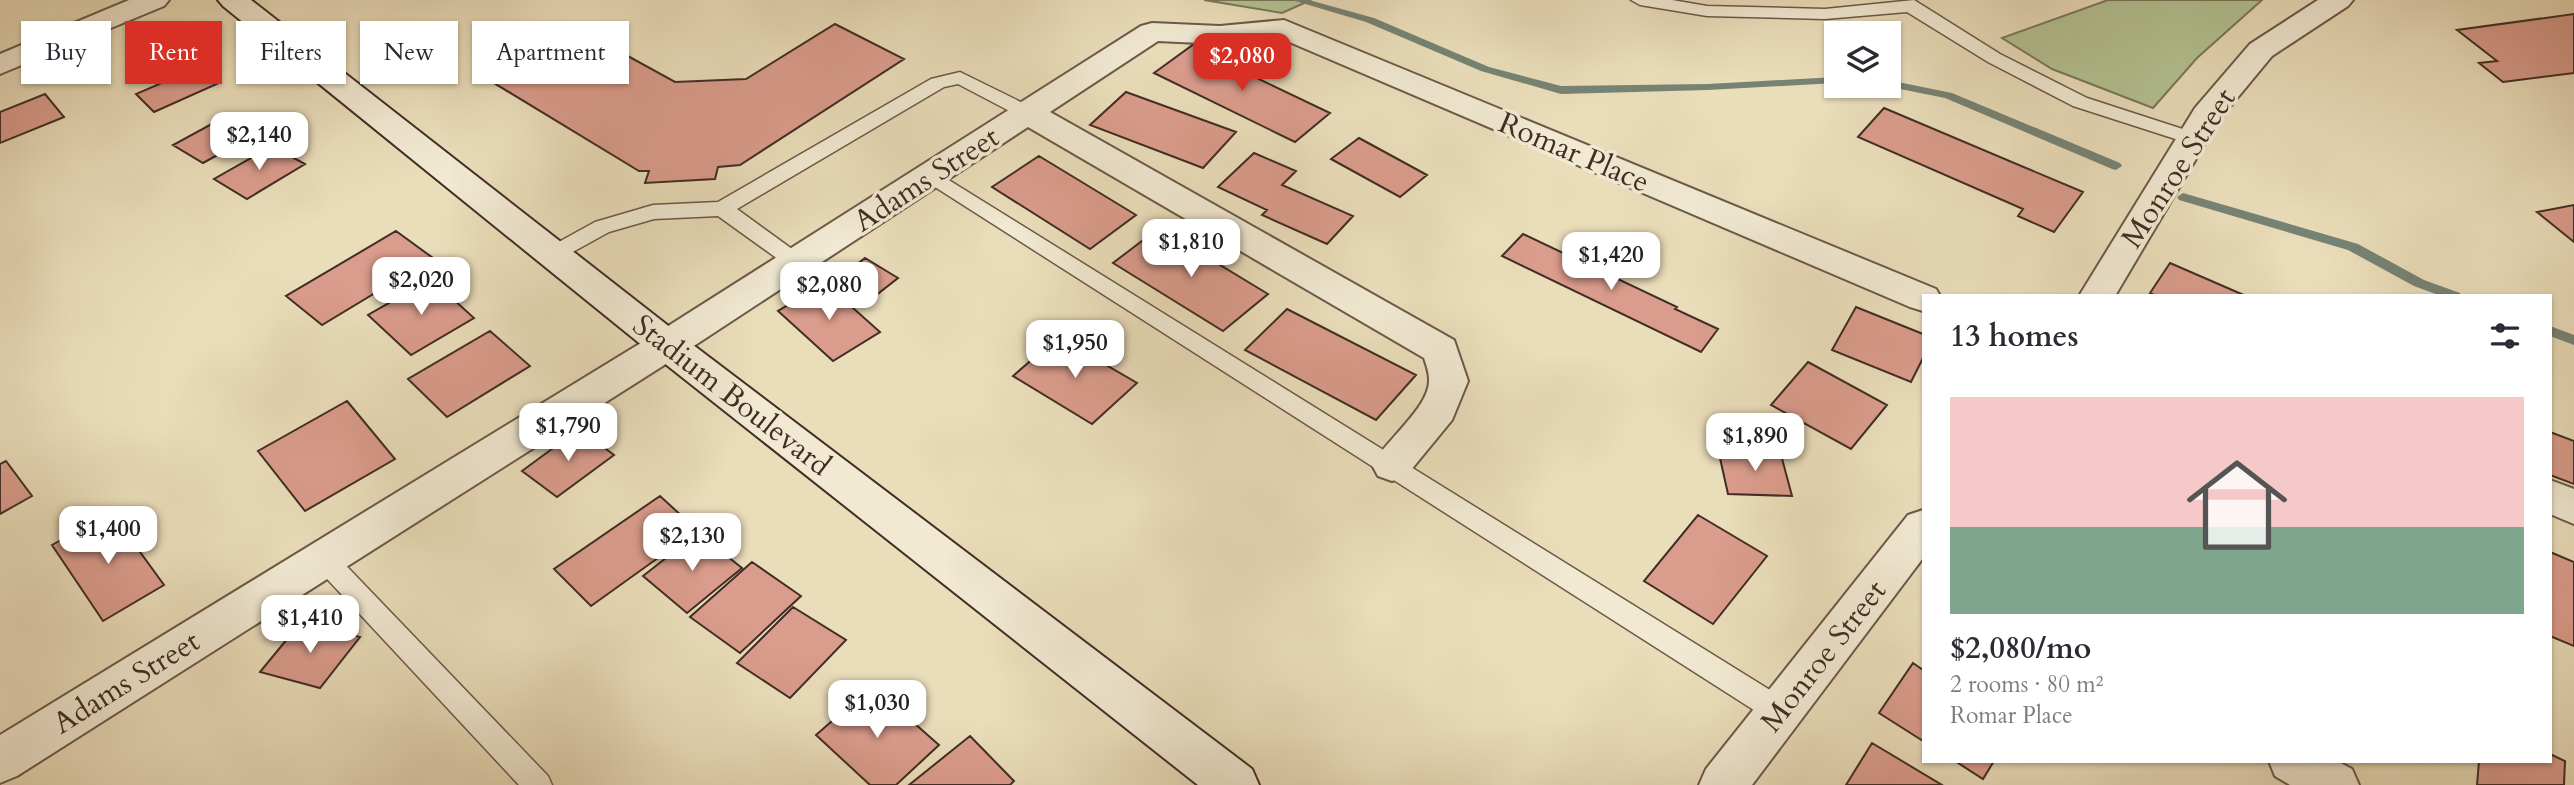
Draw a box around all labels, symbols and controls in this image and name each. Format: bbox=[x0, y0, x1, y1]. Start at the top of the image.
chip: Buy bbox=[21, 21, 111, 84]
chip: Rent bbox=[125, 21, 222, 84]
chip: Filters bbox=[236, 21, 346, 84]
chip: New bbox=[360, 21, 458, 84]
chip: Apartment bbox=[472, 21, 629, 84]
map controls bbox=[1824, 21, 1901, 98]
button: layers bbox=[1824, 21, 1901, 98]
pin: $2,080 bbox=[1185, 34, 1299, 93]
text: $2,080 bbox=[1209, 40, 1275, 71]
street label: Monroe Street bbox=[2112, 80, 2246, 256]
street label: Romar Place bbox=[1492, 102, 1655, 203]
pin: $2,140 bbox=[202, 113, 316, 172]
street label: Adams Street bbox=[846, 117, 1007, 242]
text: $2,140 bbox=[226, 119, 292, 150]
pin: $1,810 bbox=[1134, 219, 1248, 279]
text: $1,810 bbox=[1158, 226, 1224, 257]
pin: $1,420 bbox=[1554, 232, 1668, 292]
text: $1,420 bbox=[1578, 239, 1644, 270]
pin: $2,020 bbox=[364, 258, 478, 317]
pin: $2,080 bbox=[772, 262, 886, 322]
text: $2,020 bbox=[388, 264, 454, 295]
text: $2,080 bbox=[796, 269, 862, 300]
street label: Stadium Boulevard bbox=[624, 305, 839, 486]
text: 13 homes bbox=[1950, 316, 2079, 357]
icon: filters bbox=[2486, 317, 2524, 355]
pin: $1,950 bbox=[1018, 320, 1132, 380]
text: $1,950 bbox=[1042, 327, 1108, 358]
pin: $1,790 bbox=[511, 404, 625, 463]
text: $1,790 bbox=[535, 410, 601, 441]
pin: $1,890 bbox=[1698, 414, 1812, 473]
text: $1,890 bbox=[1722, 420, 1788, 451]
icon: home bbox=[2174, 442, 2300, 568]
pin: $1,400 bbox=[51, 506, 165, 566]
text: $1,400 bbox=[75, 513, 141, 544]
pin: $2,130 bbox=[635, 514, 749, 573]
text: $2,130 bbox=[659, 520, 725, 551]
street label: Monroe Street bbox=[1751, 571, 1896, 741]
pin: $1,410 bbox=[253, 596, 367, 655]
text: $1,410 bbox=[277, 602, 343, 633]
street label: Adams Street bbox=[45, 621, 208, 744]
text: $2,080/mo bbox=[1950, 628, 2091, 669]
text: 2 rooms · 80 m² bbox=[1950, 669, 2103, 700]
pin: $1,030 bbox=[820, 680, 934, 740]
text: $1,030 bbox=[844, 687, 910, 718]
text: Romar Place bbox=[1950, 700, 2073, 731]

